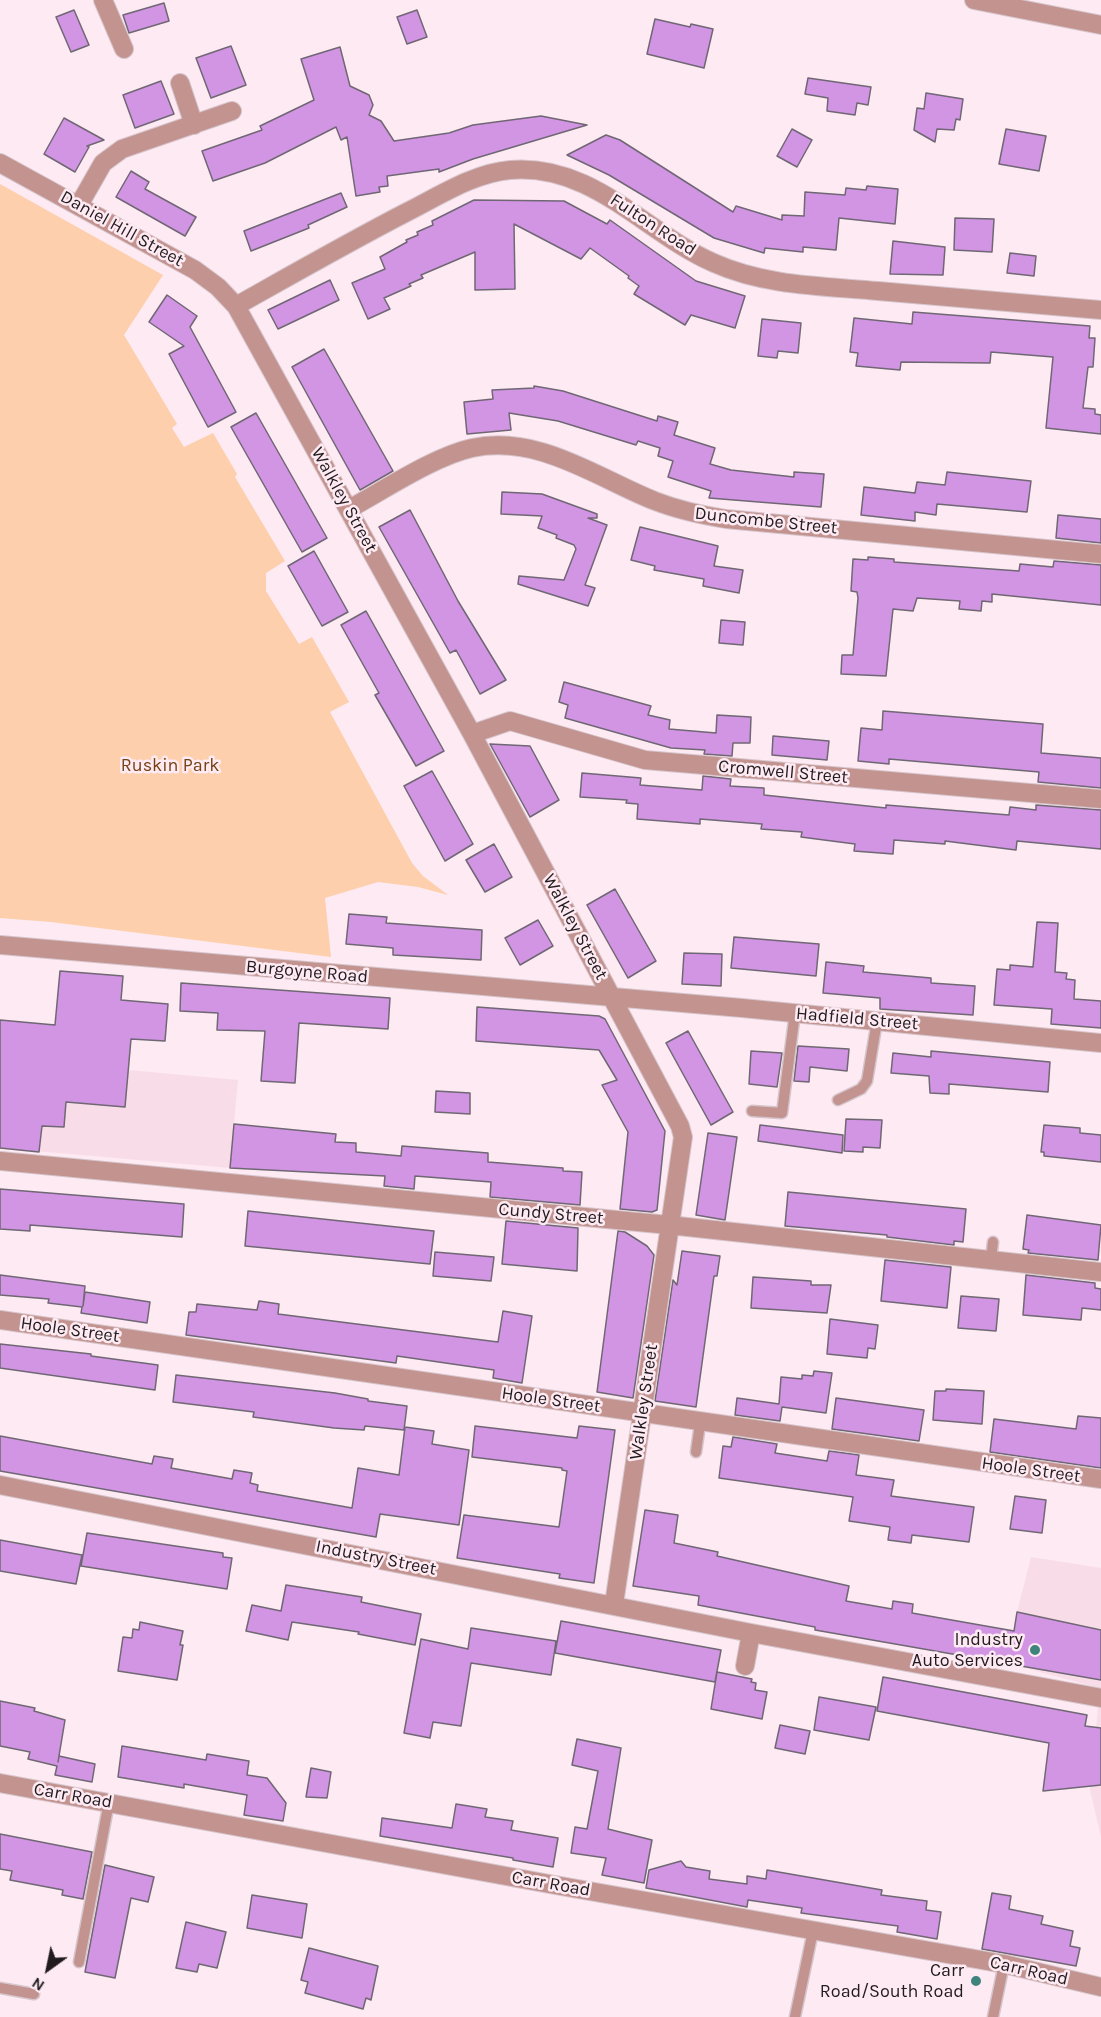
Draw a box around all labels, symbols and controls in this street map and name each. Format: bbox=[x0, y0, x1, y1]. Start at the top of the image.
street label: Daniel Hill Street bbox=[57, 186, 187, 272]
street label: Fulton Road bbox=[606, 189, 700, 261]
street label: Walkley Street bbox=[306, 444, 382, 556]
street label: Duncombe Street bbox=[694, 503, 838, 539]
park label: Ruskin Park bbox=[121, 755, 219, 777]
street label: Cromwell Street bbox=[717, 756, 849, 788]
street label: Walkley Street bbox=[538, 870, 612, 984]
street label: Burgoyne Road bbox=[245, 956, 369, 988]
street label: Hadfield Street bbox=[795, 1003, 919, 1035]
street label: Cundy Street bbox=[497, 1199, 605, 1229]
street label: Hoole Street bbox=[19, 1312, 121, 1348]
street label: Walkley Street bbox=[625, 1343, 663, 1461]
street label: Hoole Street bbox=[500, 1382, 602, 1418]
street label: Hoole Street bbox=[980, 1452, 1082, 1488]
street label: Industry Street bbox=[314, 1536, 438, 1580]
place label: Industry Auto Services bbox=[912, 1629, 1023, 1672]
marker: Industry Auto Services bbox=[1028, 1643, 1042, 1657]
street label: Carr Road bbox=[32, 1778, 114, 1814]
street label: Carr Road bbox=[510, 1866, 592, 1902]
north arrow bbox=[18, 1939, 78, 1999]
street label: Carr Road bbox=[988, 1952, 1070, 1990]
place label: Carr Road/South Road bbox=[820, 1960, 964, 2002]
text: N bbox=[28, 1973, 48, 1996]
marker: Carr Road/South Road bbox=[969, 1974, 983, 1988]

